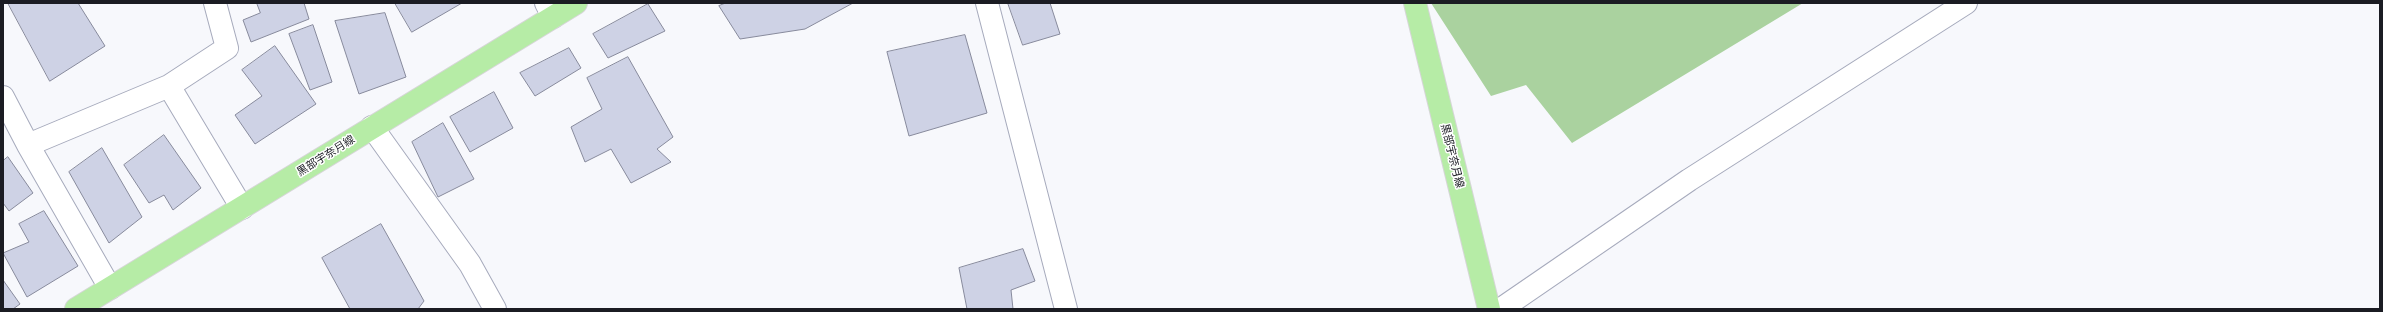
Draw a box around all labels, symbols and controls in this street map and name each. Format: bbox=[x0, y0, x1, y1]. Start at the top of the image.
street label: 黒部宇奈月線 bbox=[1438, 122, 1466, 190]
street label: 黒部宇奈月線 bbox=[295, 133, 357, 179]

